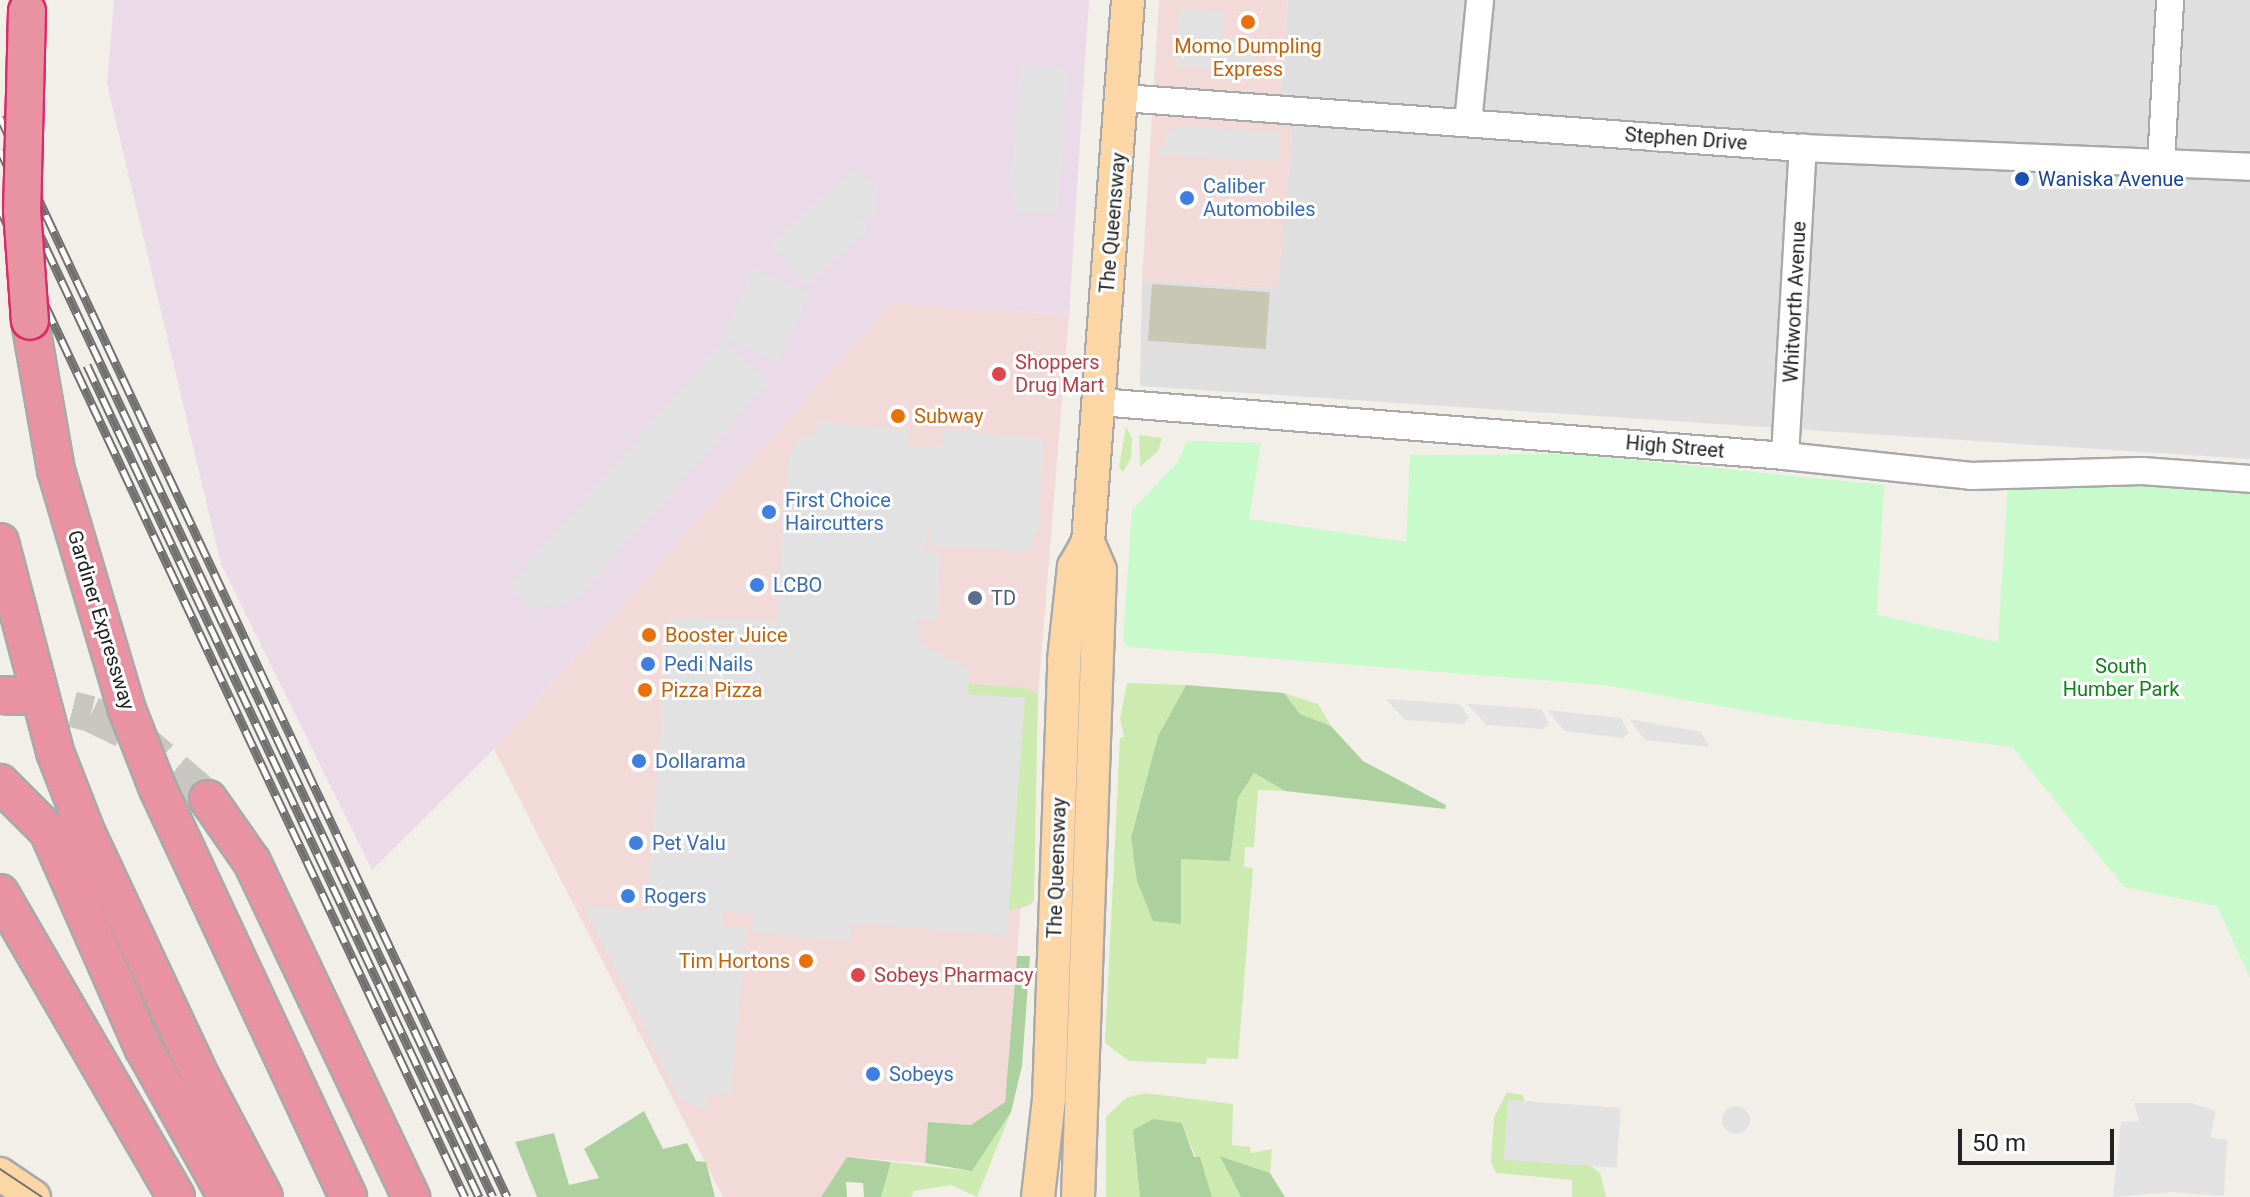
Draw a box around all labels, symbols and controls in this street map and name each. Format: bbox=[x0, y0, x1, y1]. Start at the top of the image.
marker: Momo Dumpling Express bbox=[1239, 13, 1257, 31]
place label: Momo Dumpling Express bbox=[1174, 34, 1322, 81]
street label: Stephen Drive bbox=[1624, 123, 1748, 155]
street label: The Queensway bbox=[1095, 152, 1131, 294]
place label: Waniska Avenue bbox=[2038, 167, 2184, 191]
marker: Waniska Avenue bbox=[2013, 170, 2031, 188]
place label: Caliber Automobiles bbox=[1203, 174, 1316, 221]
marker: Caliber Automobiles bbox=[1178, 189, 1196, 207]
street label: Whitworth Avenue bbox=[1779, 221, 1811, 383]
place label: Shoppers Drug Mart bbox=[1015, 350, 1104, 397]
marker: Shoppers Drug Mart bbox=[990, 365, 1008, 383]
place label: Subway bbox=[914, 404, 983, 428]
marker: Subway bbox=[889, 407, 907, 425]
street label: High Street bbox=[1625, 431, 1725, 463]
place label: First Choice Haircutters bbox=[785, 488, 891, 535]
marker: First Choice Haircutters bbox=[760, 503, 778, 521]
street label: Gardiner Expressway bbox=[62, 527, 140, 713]
place label: LCBO bbox=[773, 573, 822, 597]
marker: LCBO bbox=[748, 576, 766, 594]
place label: TD bbox=[991, 586, 1016, 610]
marker: TD bbox=[966, 589, 984, 607]
place label: Booster Juice bbox=[665, 623, 787, 647]
marker: Booster Juice bbox=[640, 626, 658, 644]
place label: Pedi Nails bbox=[664, 652, 753, 676]
park label: South Humber Park bbox=[2063, 654, 2179, 701]
marker: Pedi Nails bbox=[639, 655, 657, 673]
place label: Pizza Pizza bbox=[661, 678, 762, 702]
marker: Pizza Pizza bbox=[636, 681, 654, 699]
place label: Dollarama bbox=[655, 749, 746, 773]
marker: Dollarama bbox=[630, 752, 648, 770]
street label: The Queensway bbox=[1043, 797, 1071, 939]
place label: Pet Valu bbox=[652, 831, 726, 855]
marker: Pet Valu bbox=[627, 834, 645, 852]
place label: Rogers bbox=[644, 884, 707, 908]
marker: Rogers bbox=[619, 887, 637, 905]
place label: Tim Hortons bbox=[679, 949, 790, 973]
marker: Tim Hortons bbox=[797, 952, 815, 970]
place label: Sobeys Pharmacy bbox=[874, 963, 1033, 987]
marker: Sobeys Pharmacy bbox=[849, 966, 867, 984]
place label: Sobeys bbox=[889, 1062, 954, 1086]
marker: Sobeys bbox=[864, 1065, 882, 1083]
scale bar bbox=[1962, 1113, 2118, 1163]
text: 50 m bbox=[1972, 1129, 2026, 1157]

